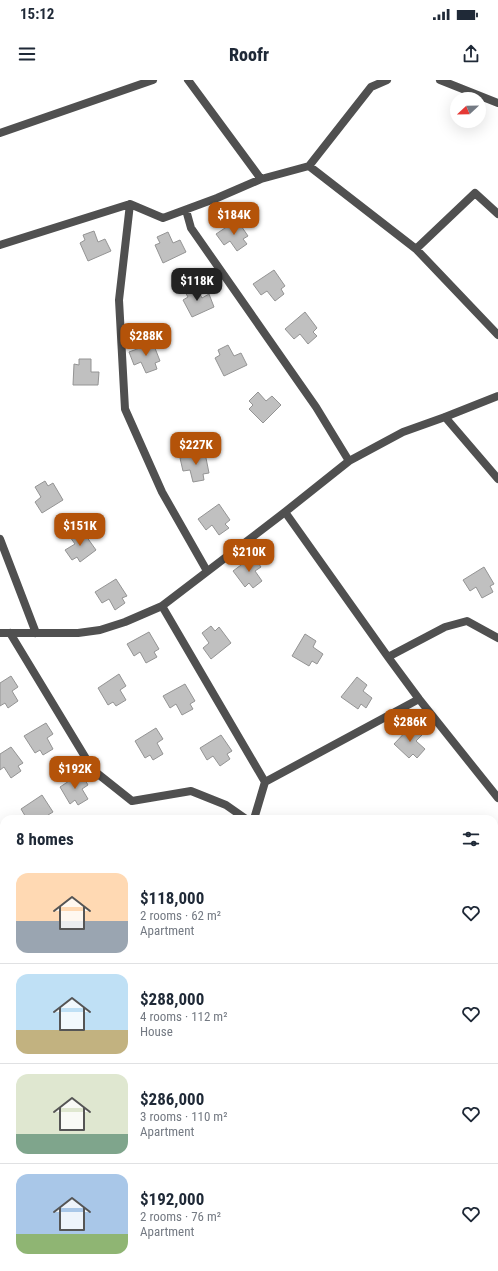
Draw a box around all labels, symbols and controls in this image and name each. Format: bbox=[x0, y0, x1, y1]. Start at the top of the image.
text: 15:12 bbox=[20, 5, 54, 23]
icon: menu bbox=[16, 43, 38, 65]
icon: share bbox=[460, 43, 482, 65]
text: Roofr bbox=[229, 44, 269, 65]
north arrow bbox=[450, 92, 486, 128]
map controls bbox=[450, 92, 486, 128]
pin: $184K bbox=[206, 202, 262, 236]
text: $184K bbox=[217, 207, 251, 222]
pin: $118K bbox=[169, 268, 225, 302]
text: $118K bbox=[180, 273, 214, 288]
pin: $288K bbox=[118, 323, 174, 357]
text: $288K bbox=[129, 328, 163, 343]
pin: $227K bbox=[168, 432, 224, 466]
text: $227K bbox=[179, 437, 213, 452]
pin: $151K bbox=[52, 513, 108, 547]
text: $151K bbox=[63, 518, 97, 533]
pin: $210K bbox=[221, 539, 277, 573]
text: $210K bbox=[232, 544, 266, 559]
pin: $286K bbox=[382, 709, 438, 743]
text: $286K bbox=[393, 714, 427, 729]
pin: $192K bbox=[47, 756, 103, 790]
text: $192K bbox=[58, 761, 92, 776]
icon: filters bbox=[460, 828, 482, 850]
text: 8 homes bbox=[16, 829, 74, 849]
text: $118,000 bbox=[140, 888, 204, 908]
icon: home bbox=[48, 889, 96, 937]
icon: heart bbox=[460, 902, 482, 924]
text: 2 rooms · 62 m² bbox=[140, 908, 221, 923]
text: Apartment bbox=[140, 923, 194, 938]
text: $288,000 bbox=[140, 989, 204, 1009]
icon: home bbox=[48, 990, 96, 1038]
icon: heart bbox=[460, 1003, 482, 1025]
text: 4 rooms · 112 m² bbox=[140, 1009, 227, 1024]
text: House bbox=[140, 1024, 173, 1039]
text: $286,000 bbox=[140, 1089, 204, 1109]
icon: home bbox=[48, 1090, 96, 1138]
icon: heart bbox=[460, 1103, 482, 1125]
text: 3 rooms · 110 m² bbox=[140, 1109, 227, 1124]
text: Apartment bbox=[140, 1124, 194, 1139]
text: $192,000 bbox=[140, 1189, 204, 1209]
icon: home bbox=[48, 1190, 96, 1238]
icon: heart bbox=[460, 1203, 482, 1225]
text: 2 rooms · 76 m² bbox=[140, 1209, 221, 1224]
text: Apartment bbox=[140, 1224, 194, 1239]

